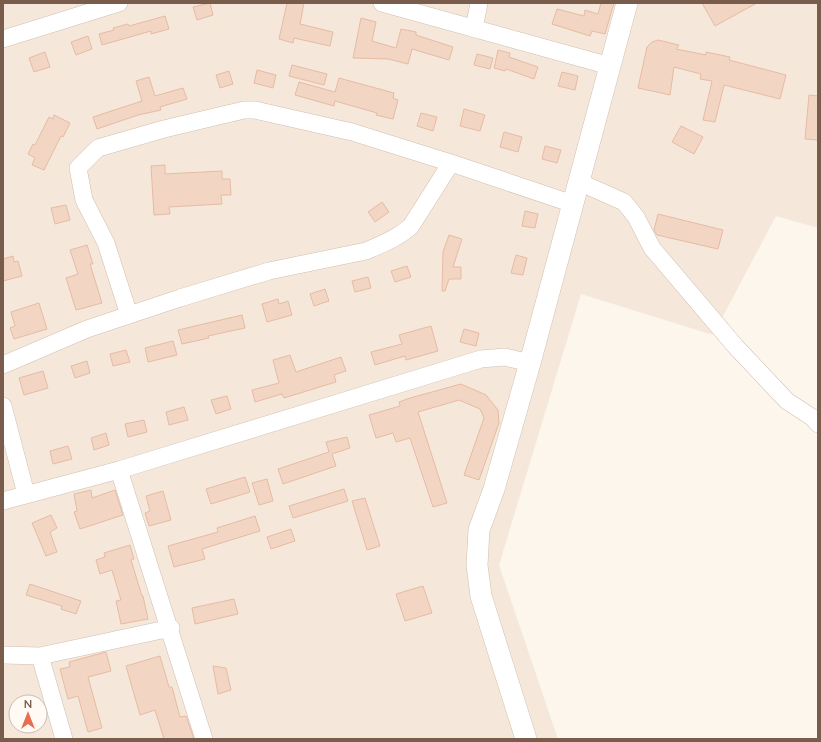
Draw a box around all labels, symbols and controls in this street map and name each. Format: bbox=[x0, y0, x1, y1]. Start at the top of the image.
north arrow bbox=[8, 694, 48, 734]
text: N bbox=[24, 697, 32, 710]

